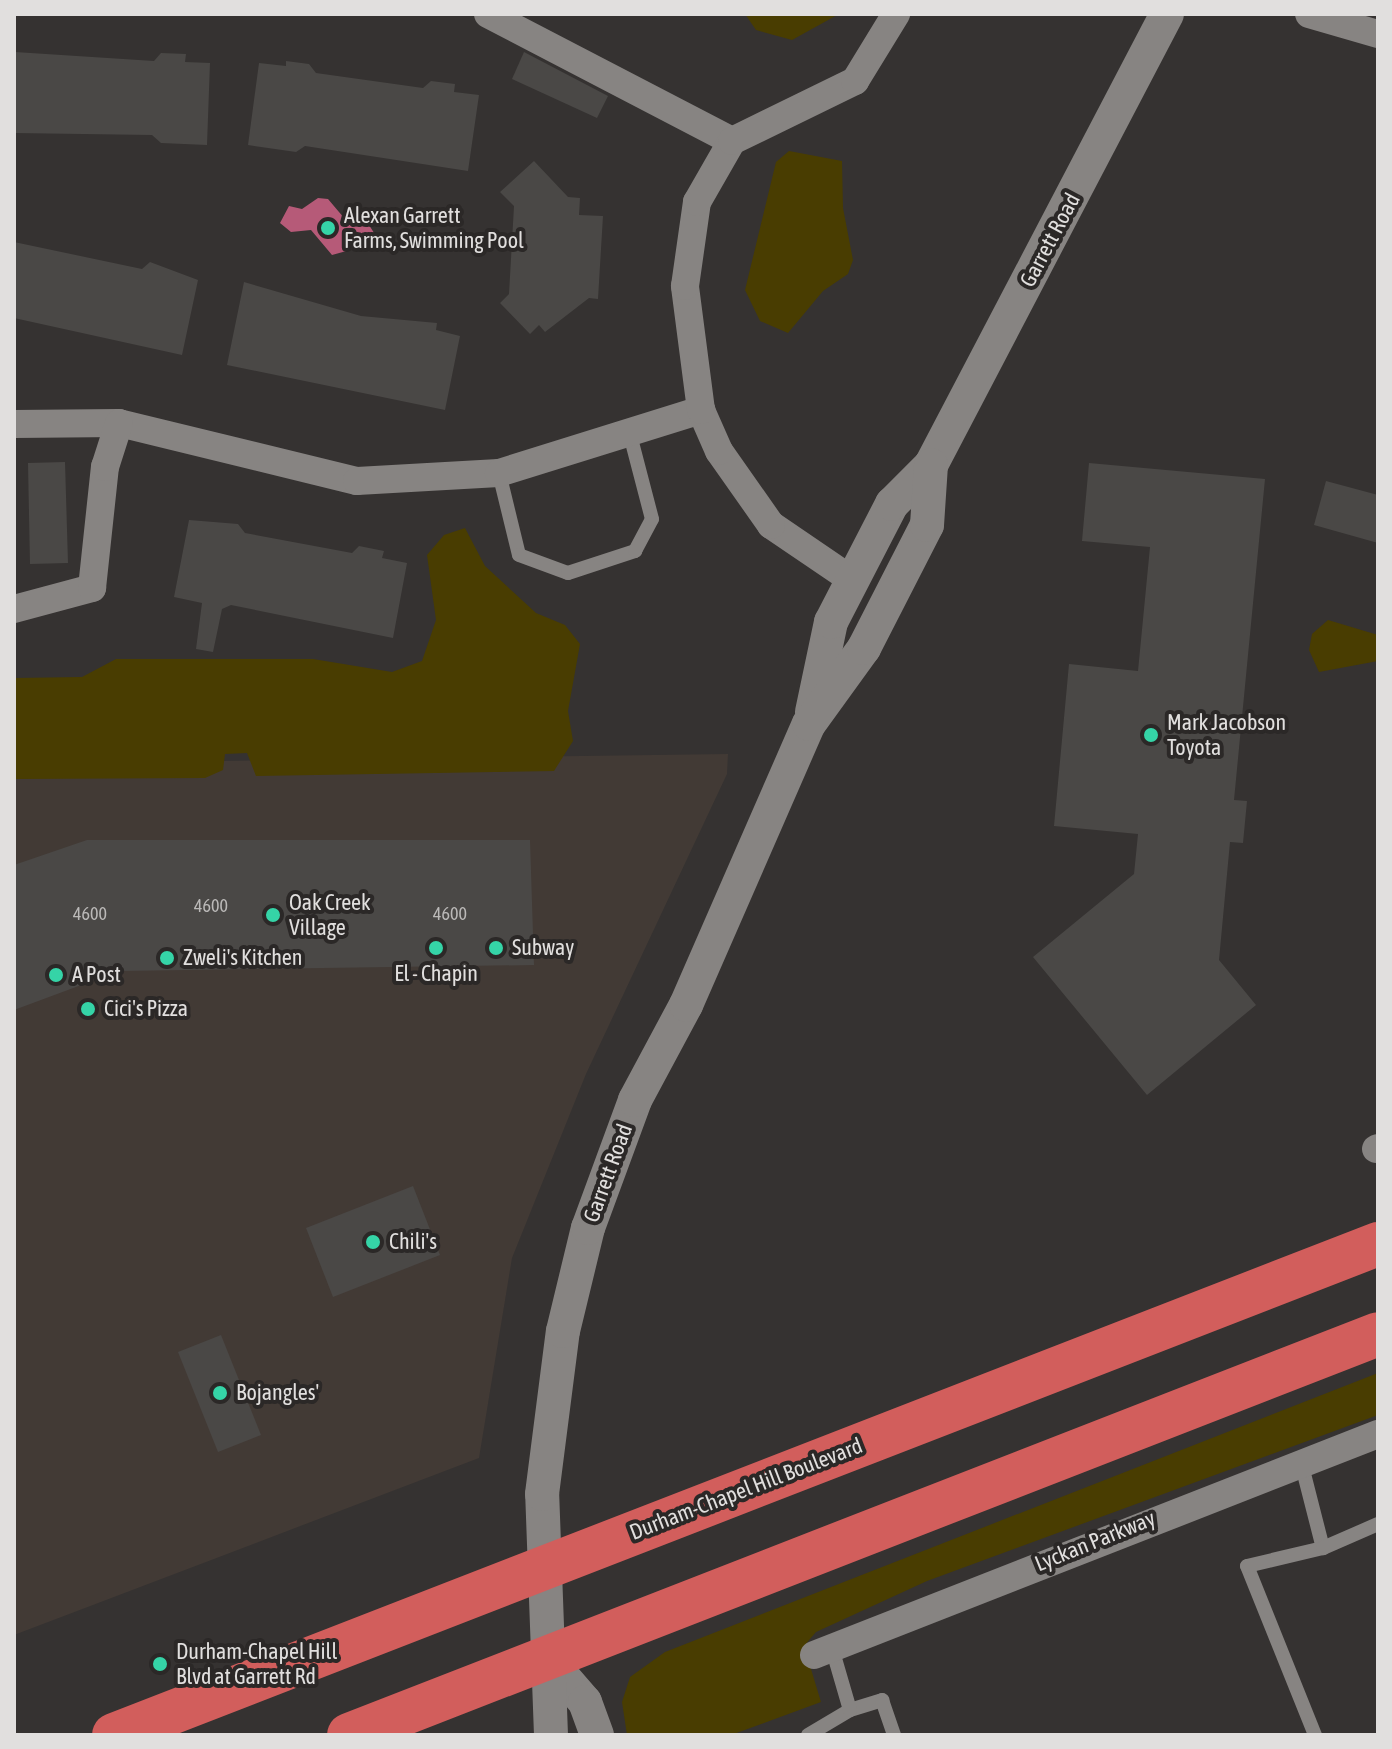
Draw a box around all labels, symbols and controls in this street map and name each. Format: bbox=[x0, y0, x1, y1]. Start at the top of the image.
street label: Garrett Road bbox=[1014, 189, 1086, 291]
place label: Alexan Garrett Farms, Swimming Pool bbox=[344, 202, 524, 254]
marker: Alexan Garrett Farms, Swimming Pool bbox=[319, 219, 337, 237]
place label: Mark Jacobson Toyota bbox=[1167, 709, 1286, 760]
marker: Mark Jacobson Toyota bbox=[1142, 726, 1160, 744]
place label: Oak Creek Village bbox=[289, 889, 371, 940]
house number: 4600 bbox=[194, 895, 228, 917]
house number: 4600 bbox=[73, 903, 107, 925]
house number: 4600 bbox=[433, 903, 467, 925]
marker: Oak Creek Village bbox=[264, 906, 282, 924]
place label: Subway bbox=[512, 935, 574, 961]
marker: El - Chapin bbox=[427, 939, 445, 957]
marker: Subway bbox=[487, 939, 505, 957]
place label: Zweli's Kitchen bbox=[183, 945, 303, 971]
marker: Zweli's Kitchen bbox=[158, 949, 176, 967]
place label: El - Chapin bbox=[394, 961, 478, 987]
place label: A Post bbox=[72, 962, 121, 988]
marker: A Post bbox=[47, 966, 65, 984]
place label: Cici's Pizza bbox=[104, 996, 188, 1022]
marker: Cici's Pizza bbox=[79, 1000, 97, 1018]
street label: Garrett Road bbox=[578, 1120, 638, 1226]
place label: Chili's bbox=[389, 1229, 437, 1255]
marker: Chili's bbox=[364, 1233, 382, 1251]
place label: Bojangles' bbox=[236, 1380, 319, 1406]
marker: Bojangles' bbox=[211, 1384, 229, 1402]
street label: Durham-Chapel Hill Boulevard bbox=[626, 1432, 866, 1546]
street label: Lyckan Parkway bbox=[1031, 1505, 1159, 1577]
place label: Durham-Chapel Hill Blvd at Garrett Rd bbox=[176, 1638, 337, 1690]
marker: Durham-Chapel Hill Blvd at Garrett Rd bbox=[151, 1655, 169, 1673]

